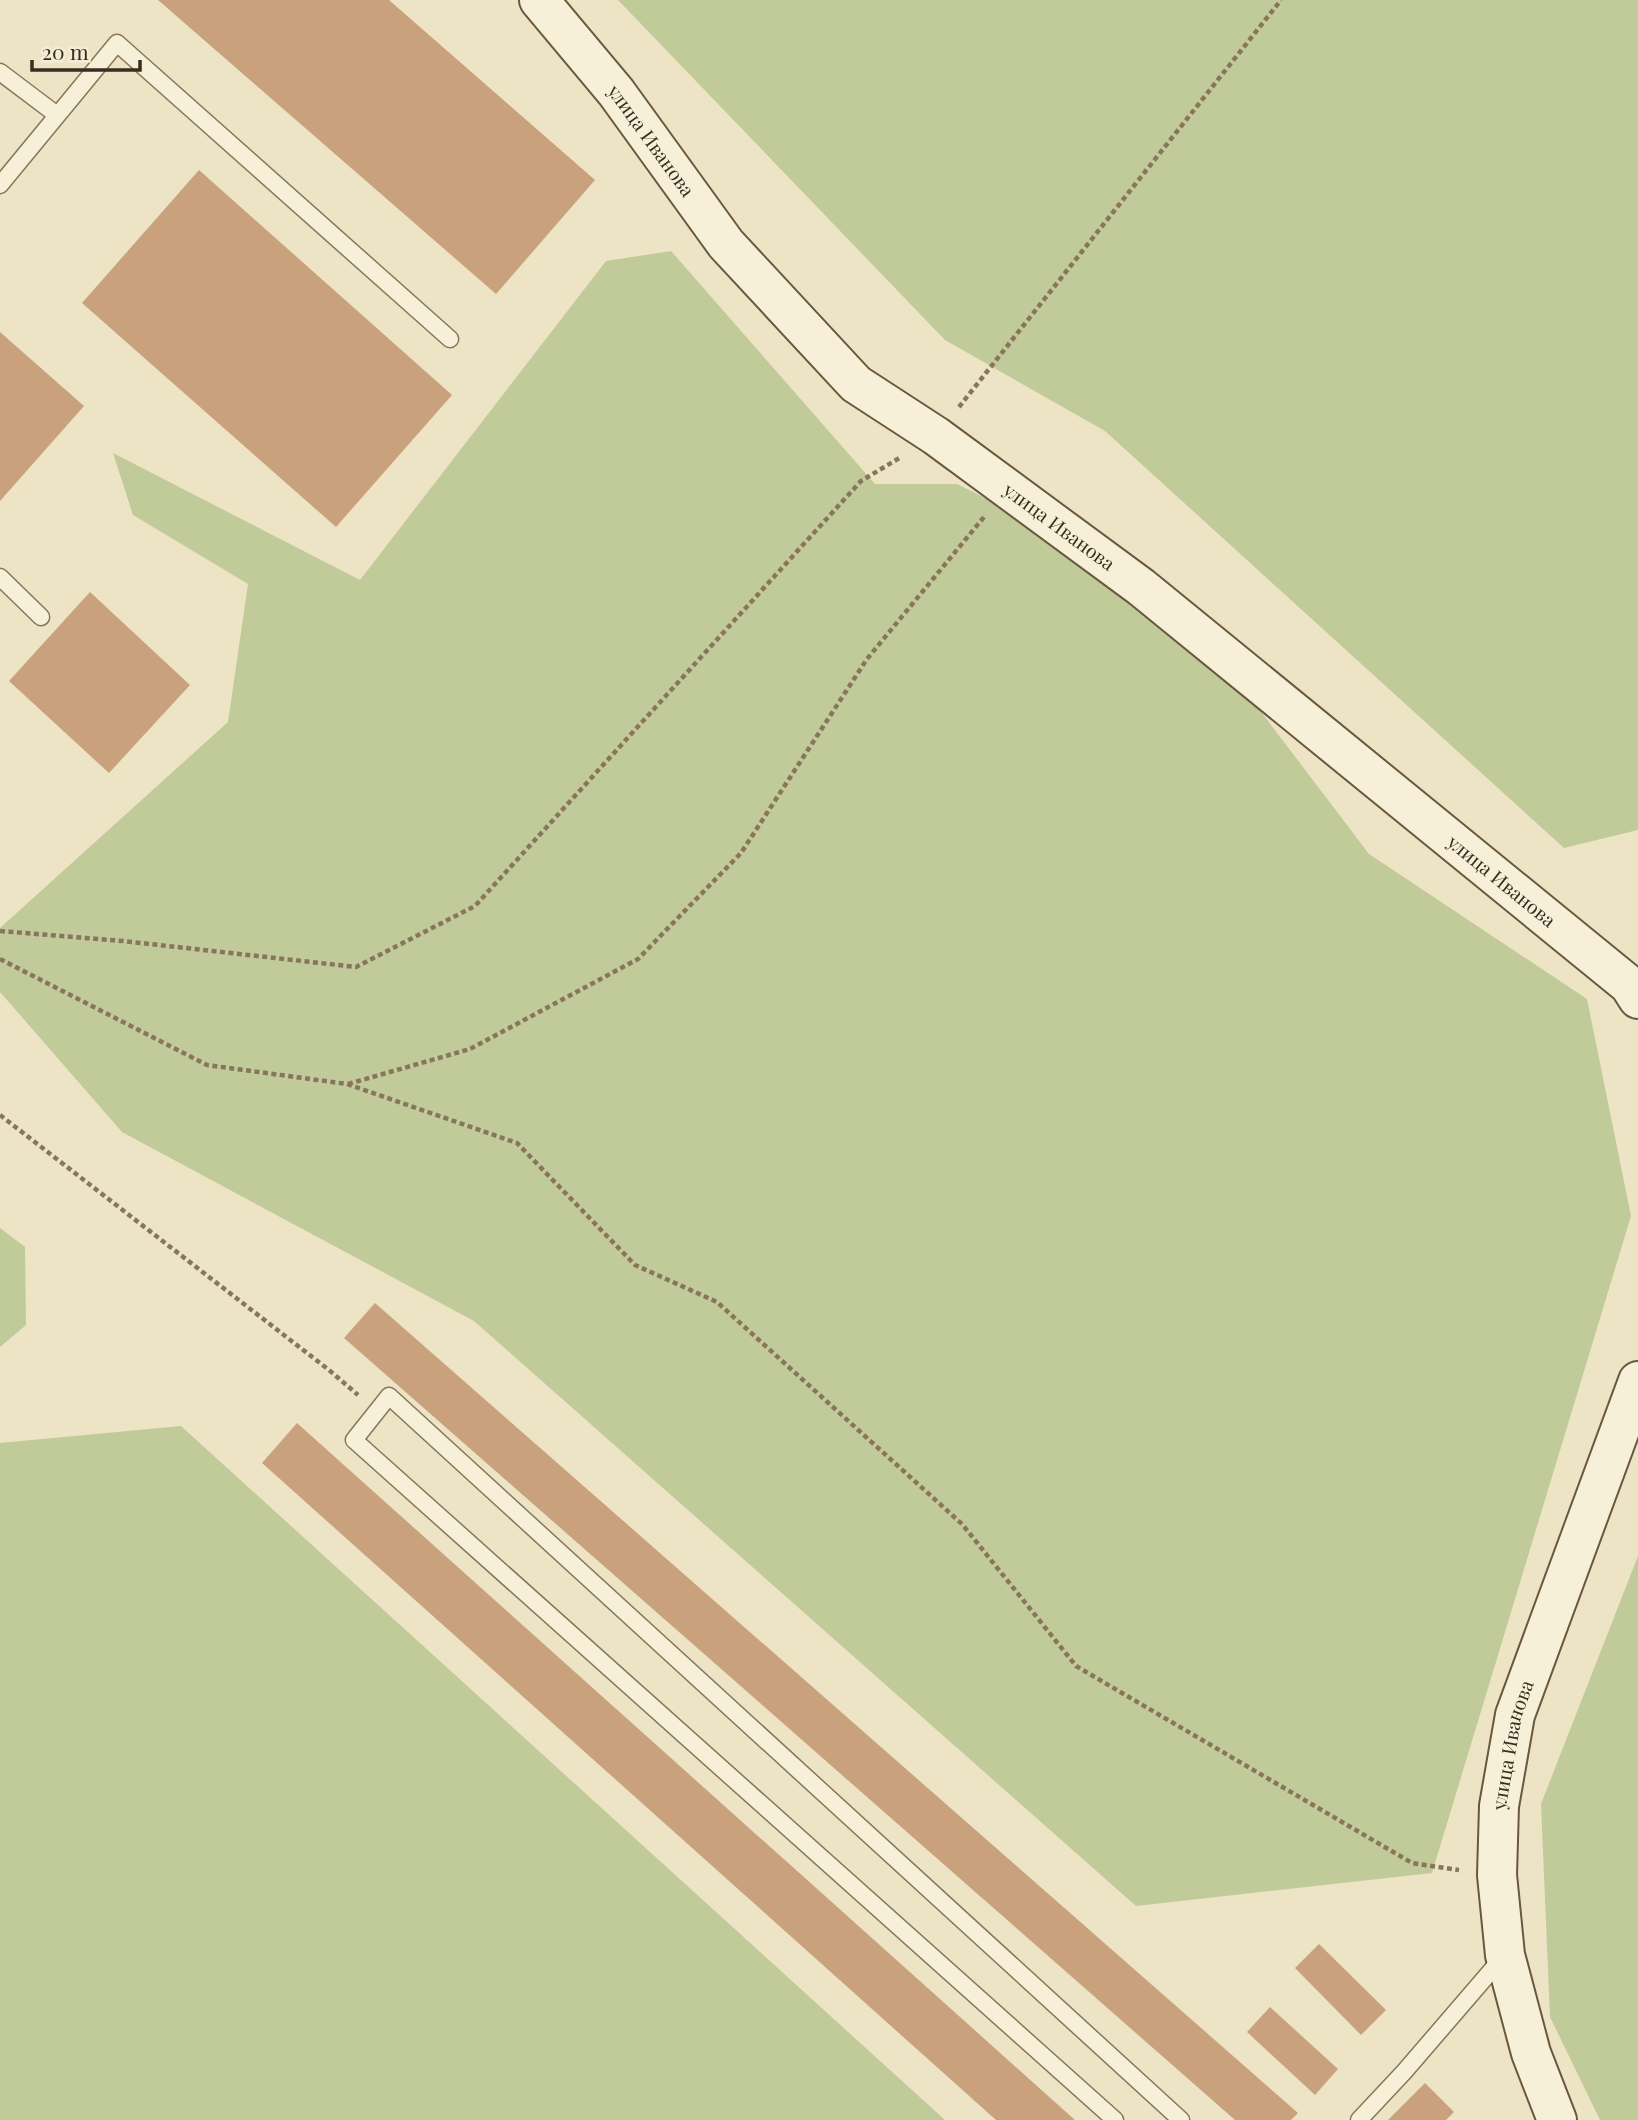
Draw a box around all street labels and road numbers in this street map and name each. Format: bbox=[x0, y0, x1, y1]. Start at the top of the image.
street label: улица Иванова bbox=[602, 77, 702, 202]
street label: улица Иванова bbox=[998, 476, 1121, 576]
street label: улица Иванова bbox=[1442, 828, 1562, 933]
street label: улица Иванова bbox=[1485, 1676, 1539, 1811]

